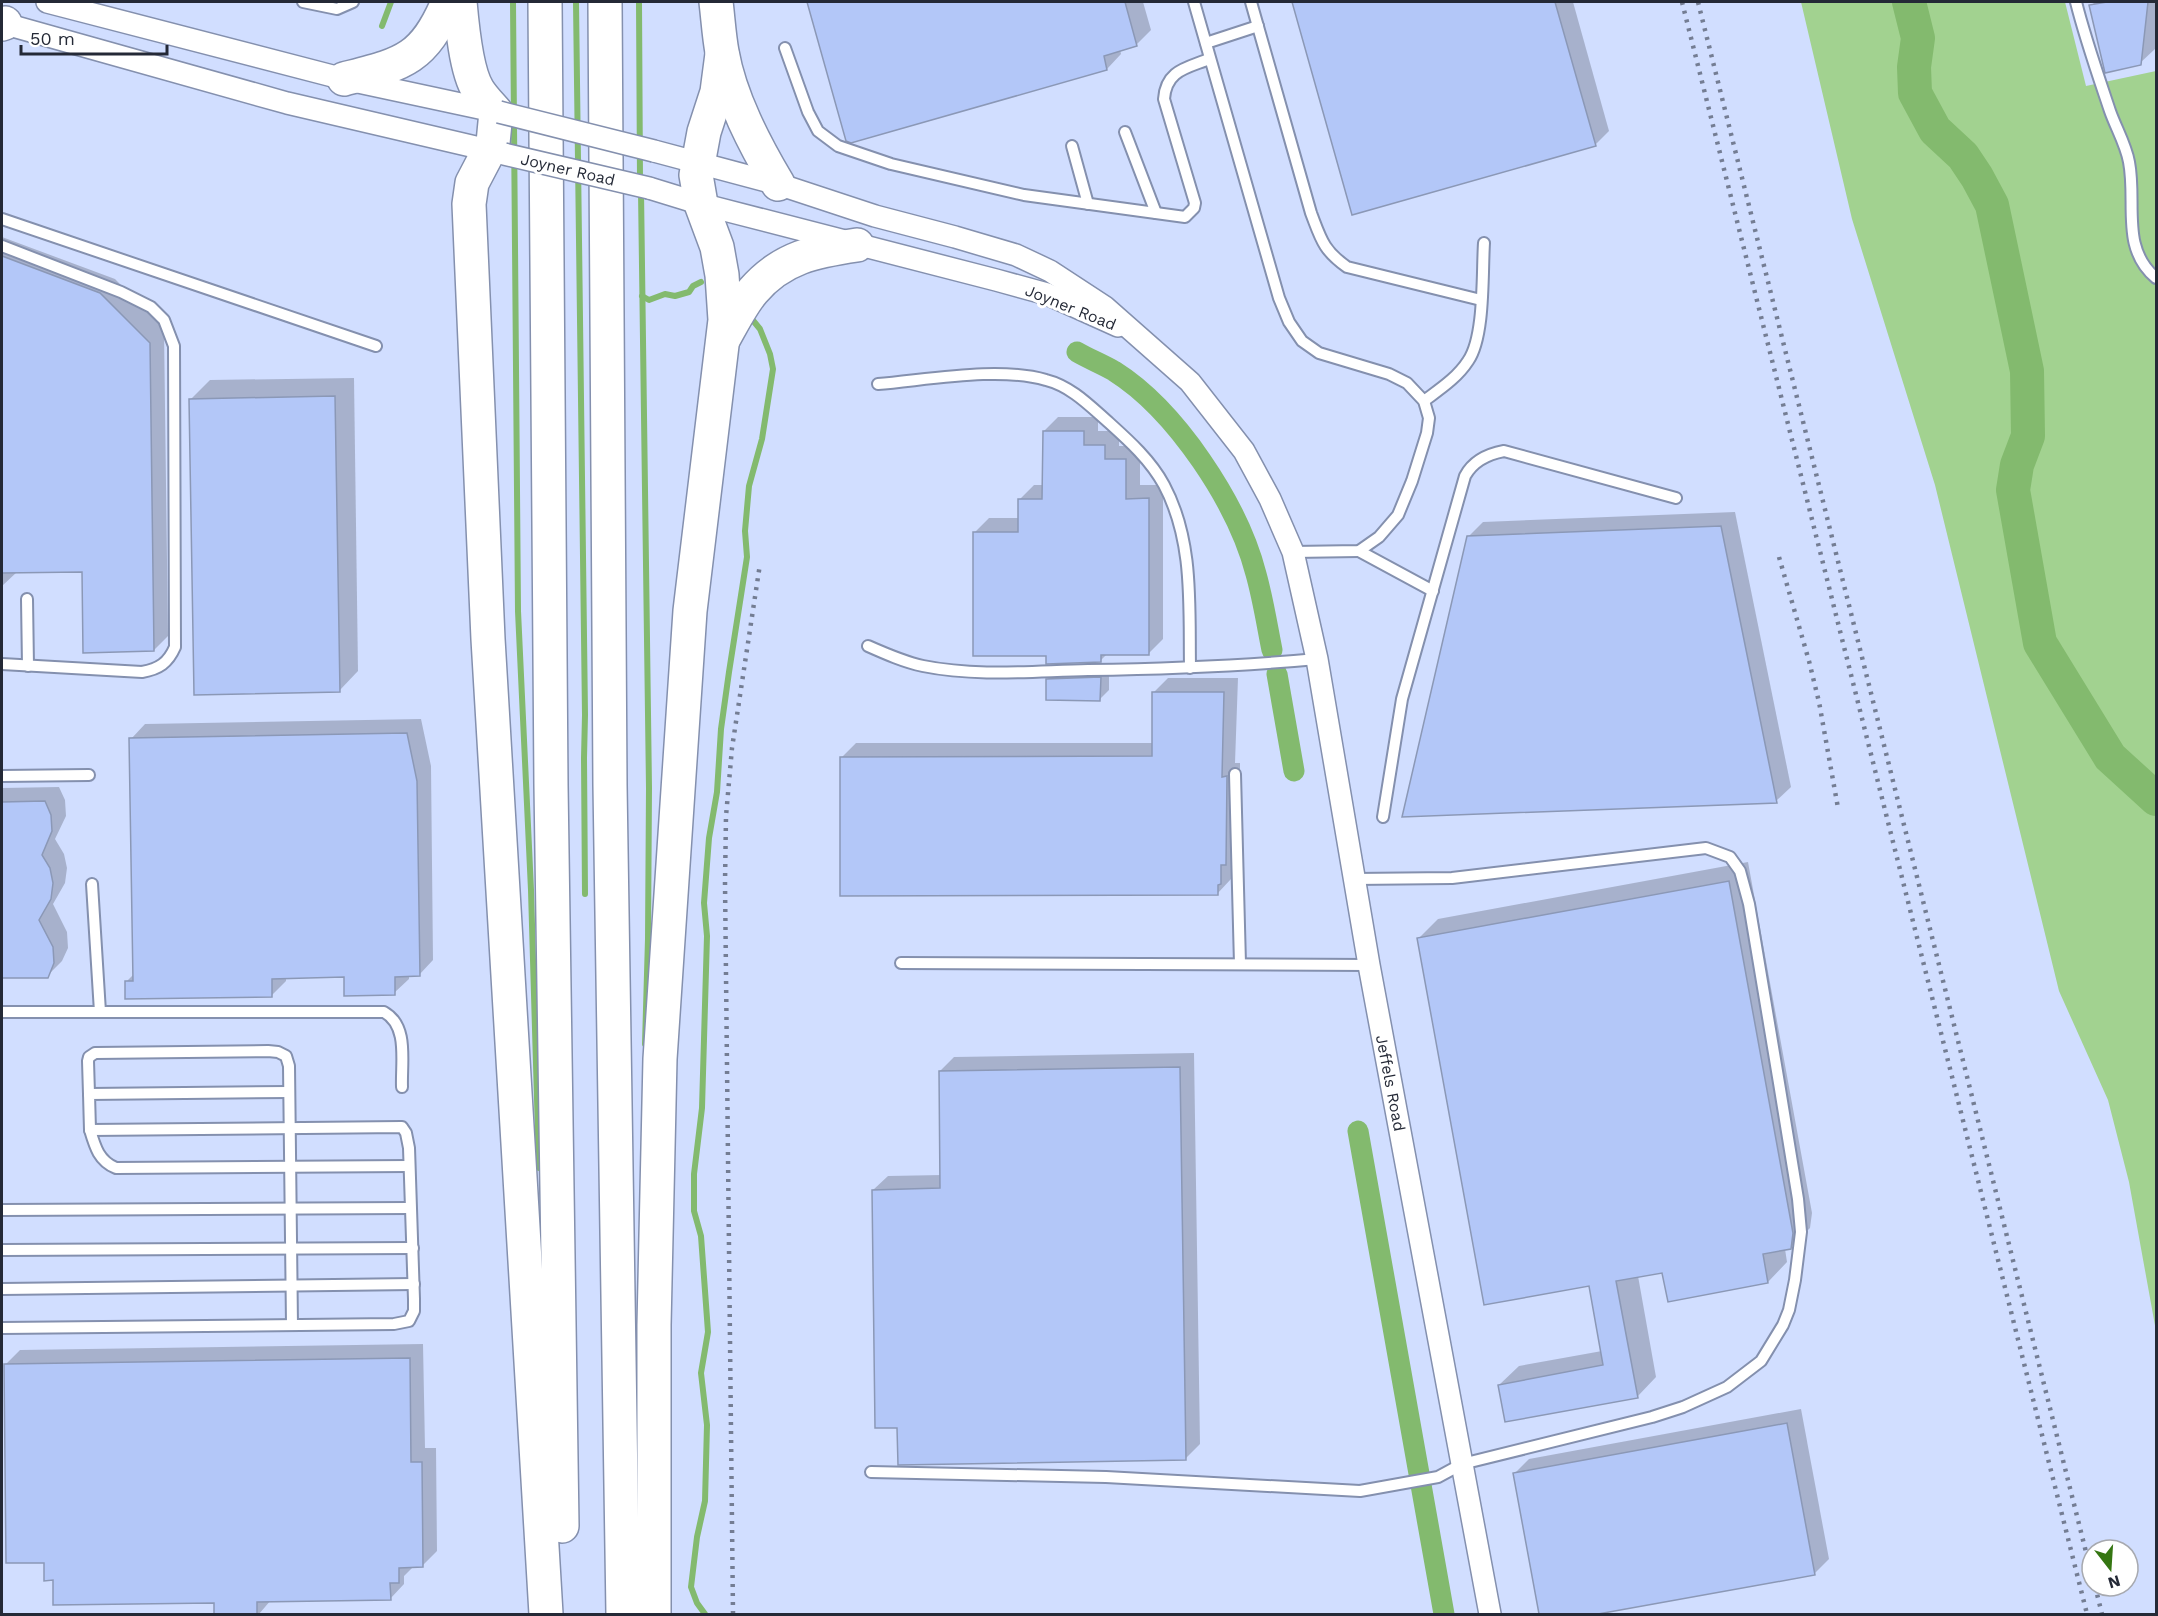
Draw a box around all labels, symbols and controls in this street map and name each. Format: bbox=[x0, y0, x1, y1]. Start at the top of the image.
scale bar bbox=[21, 18, 166, 56]
text: 50 m bbox=[30, 28, 75, 49]
street label: Joyner Road bbox=[519, 149, 617, 190]
street label: Joyner Road bbox=[1023, 281, 1119, 334]
street label: Jeffels Road bbox=[1372, 1033, 1409, 1133]
north arrow bbox=[2080, 1538, 2140, 1598]
text: N bbox=[2106, 1571, 2123, 1593]

